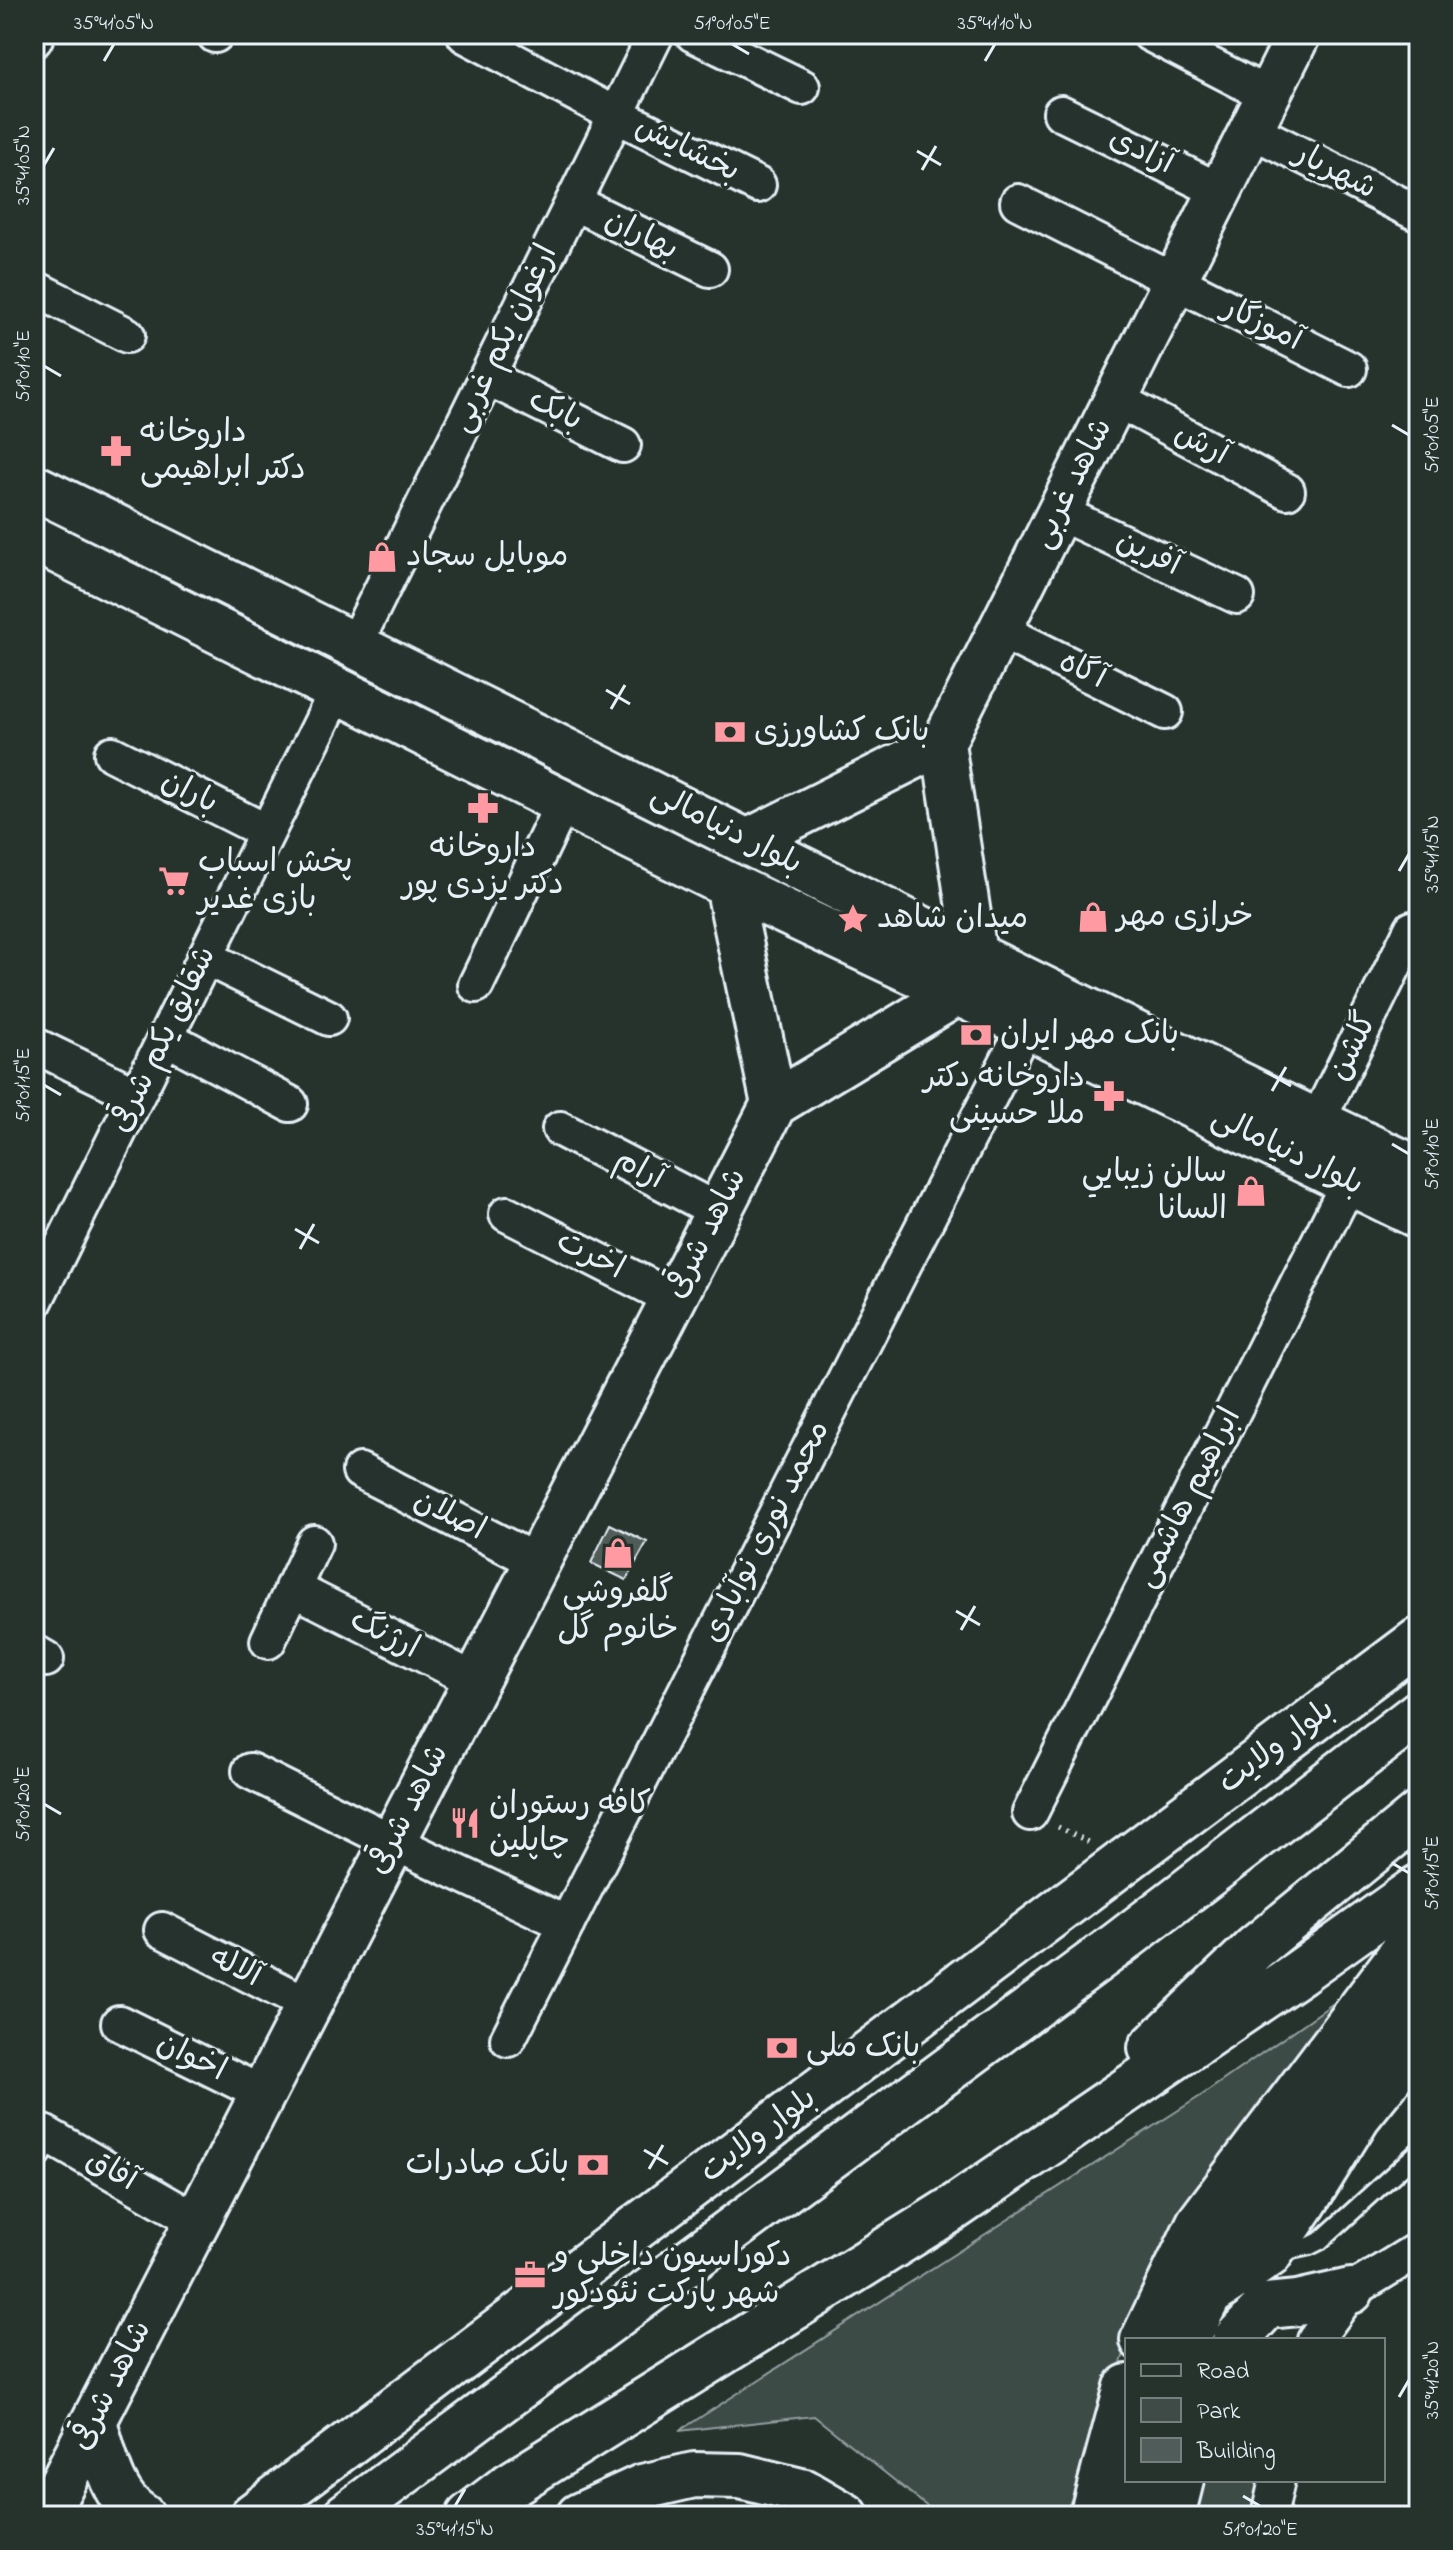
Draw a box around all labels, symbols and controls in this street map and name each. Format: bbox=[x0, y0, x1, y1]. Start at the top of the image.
text: 35°41'05"N bbox=[74, 10, 154, 39]
text: 51°01'05"E bbox=[693, 10, 771, 39]
text: 35°41'10"N bbox=[958, 10, 1032, 39]
street label: بخشایش bbox=[627, 104, 747, 196]
street label: آزادی bbox=[1100, 116, 1183, 188]
text: 35°41'05"N bbox=[10, 125, 39, 205]
street label: شهریار bbox=[1283, 130, 1384, 213]
street label: بهاران bbox=[596, 198, 686, 274]
street label: ارغوان یکم غربی bbox=[439, 237, 571, 441]
street label: آموزگار bbox=[1211, 284, 1311, 365]
text: 51°01'10"E bbox=[10, 330, 39, 402]
street label: بابک bbox=[520, 377, 590, 445]
text: 51°01'05"E bbox=[1419, 396, 1448, 474]
place label: داروخانه دکتر ابراهیمی bbox=[140, 410, 306, 494]
street label: شاهد غربی bbox=[1020, 410, 1126, 558]
street label: آرش bbox=[1165, 411, 1238, 479]
pharmacy icon: داروخانه دکتر ابراهیمی bbox=[99, 434, 133, 468]
street label: آفرین bbox=[1108, 519, 1189, 590]
place label: موبایل سجاد bbox=[406, 534, 568, 581]
shop icon: موبایل سجاد bbox=[365, 540, 399, 574]
street label: آگاه bbox=[1050, 639, 1115, 703]
place label: بانک کشاورزی bbox=[754, 709, 930, 756]
bank icon: بانک کشاورزی bbox=[713, 715, 747, 749]
street label: باران bbox=[152, 759, 226, 827]
street label: بلوار دنیامالی bbox=[642, 772, 810, 888]
pharmacy icon: داروخانه دکتر یزدی پور bbox=[466, 791, 500, 825]
text: 35°41'15"N bbox=[1419, 815, 1448, 893]
place label: داروخانه دکتر یزدی پور bbox=[399, 825, 564, 909]
place label: پخش اسباب بازی غدیر bbox=[195, 840, 353, 924]
supermarket icon: پخش اسباب بازی غدیر bbox=[157, 864, 191, 898]
place label: خرازی مهر bbox=[1114, 894, 1253, 941]
place label: میدان شاهد bbox=[877, 896, 1028, 943]
shop icon: خرازی مهر bbox=[1076, 900, 1110, 934]
place icon: میدان شاهد bbox=[836, 902, 870, 936]
street label: شقایق یکم شرقی bbox=[98, 938, 230, 1142]
street label: گلشن bbox=[1317, 1005, 1391, 1089]
place label: بانک مهر ایران bbox=[1000, 1012, 1179, 1059]
bank icon: بانک مهر ایران bbox=[959, 1018, 993, 1052]
text: 51°01'15"E bbox=[10, 1048, 39, 1122]
place label: داروخانه دکتر ملا حسینی bbox=[920, 1055, 1085, 1139]
pharmacy icon: داروخانه دکتر ملا حسینی bbox=[1092, 1079, 1126, 1113]
street label: بلوار دنیامالی bbox=[1203, 1095, 1371, 1209]
text: 51°01'10"E bbox=[1419, 1118, 1448, 1190]
street label: آرام bbox=[605, 1137, 674, 1203]
place label: سالن زيبايي السانا bbox=[1082, 1150, 1227, 1234]
street label: شاهد شرقی bbox=[654, 1160, 760, 1308]
shop icon: سالن زيبايي السانا bbox=[1234, 1174, 1268, 1208]
street label: اخرت bbox=[548, 1219, 632, 1293]
street label: ابراهیم هاشمی bbox=[1123, 1400, 1255, 1596]
street label: محمد نوری نوآبادی bbox=[691, 1413, 843, 1651]
street label: اصلان bbox=[405, 1478, 493, 1554]
shop icon: گلفروشی خانوم گل bbox=[601, 1536, 635, 1570]
place label: گلفروشی خانوم گل bbox=[558, 1570, 678, 1654]
street label: ارژنگ bbox=[341, 1598, 427, 1672]
street label: بلوار ولایت bbox=[1209, 1687, 1345, 1807]
street label: شاهد شرقی bbox=[356, 1736, 462, 1884]
text: 51°01'20"E bbox=[10, 1766, 39, 1842]
place label: کافه رستوران چاپلین bbox=[489, 1782, 651, 1866]
restaurant icon: کافه رستوران چاپلین bbox=[448, 1806, 482, 1840]
text: 51°01'15"E bbox=[1419, 1836, 1448, 1910]
street label: آلاله bbox=[201, 1935, 270, 2001]
street label: اخوان bbox=[148, 2021, 234, 2095]
place label: بانک ملی bbox=[806, 2025, 920, 2072]
bank icon: بانک ملی bbox=[765, 2031, 799, 2065]
street label: بلوار ولایت bbox=[691, 2076, 827, 2196]
street label: آفاق bbox=[76, 2137, 147, 2205]
place label: بانک صادرات bbox=[405, 2142, 569, 2189]
bank icon: بانک صادرات bbox=[576, 2148, 610, 2182]
place label: دکوراسیون داخلی و شهر پارکت نئودکور bbox=[551, 2234, 792, 2318]
office icon: دکوراسیون داخلی و شهر پارکت نئودکور bbox=[513, 2258, 547, 2292]
street label: شاهد شرقی bbox=[59, 2312, 165, 2460]
legend bbox=[1125, 2338, 1385, 2482]
text: 35°41'20"N bbox=[1419, 2341, 1448, 2419]
text: Road bbox=[1197, 2355, 1250, 2390]
text: Park bbox=[1197, 2395, 1241, 2430]
text: Building bbox=[1196, 2435, 1276, 2470]
text: 35°41'15"N bbox=[416, 2516, 494, 2545]
text: 51°01'20"E bbox=[1222, 2516, 1298, 2545]

